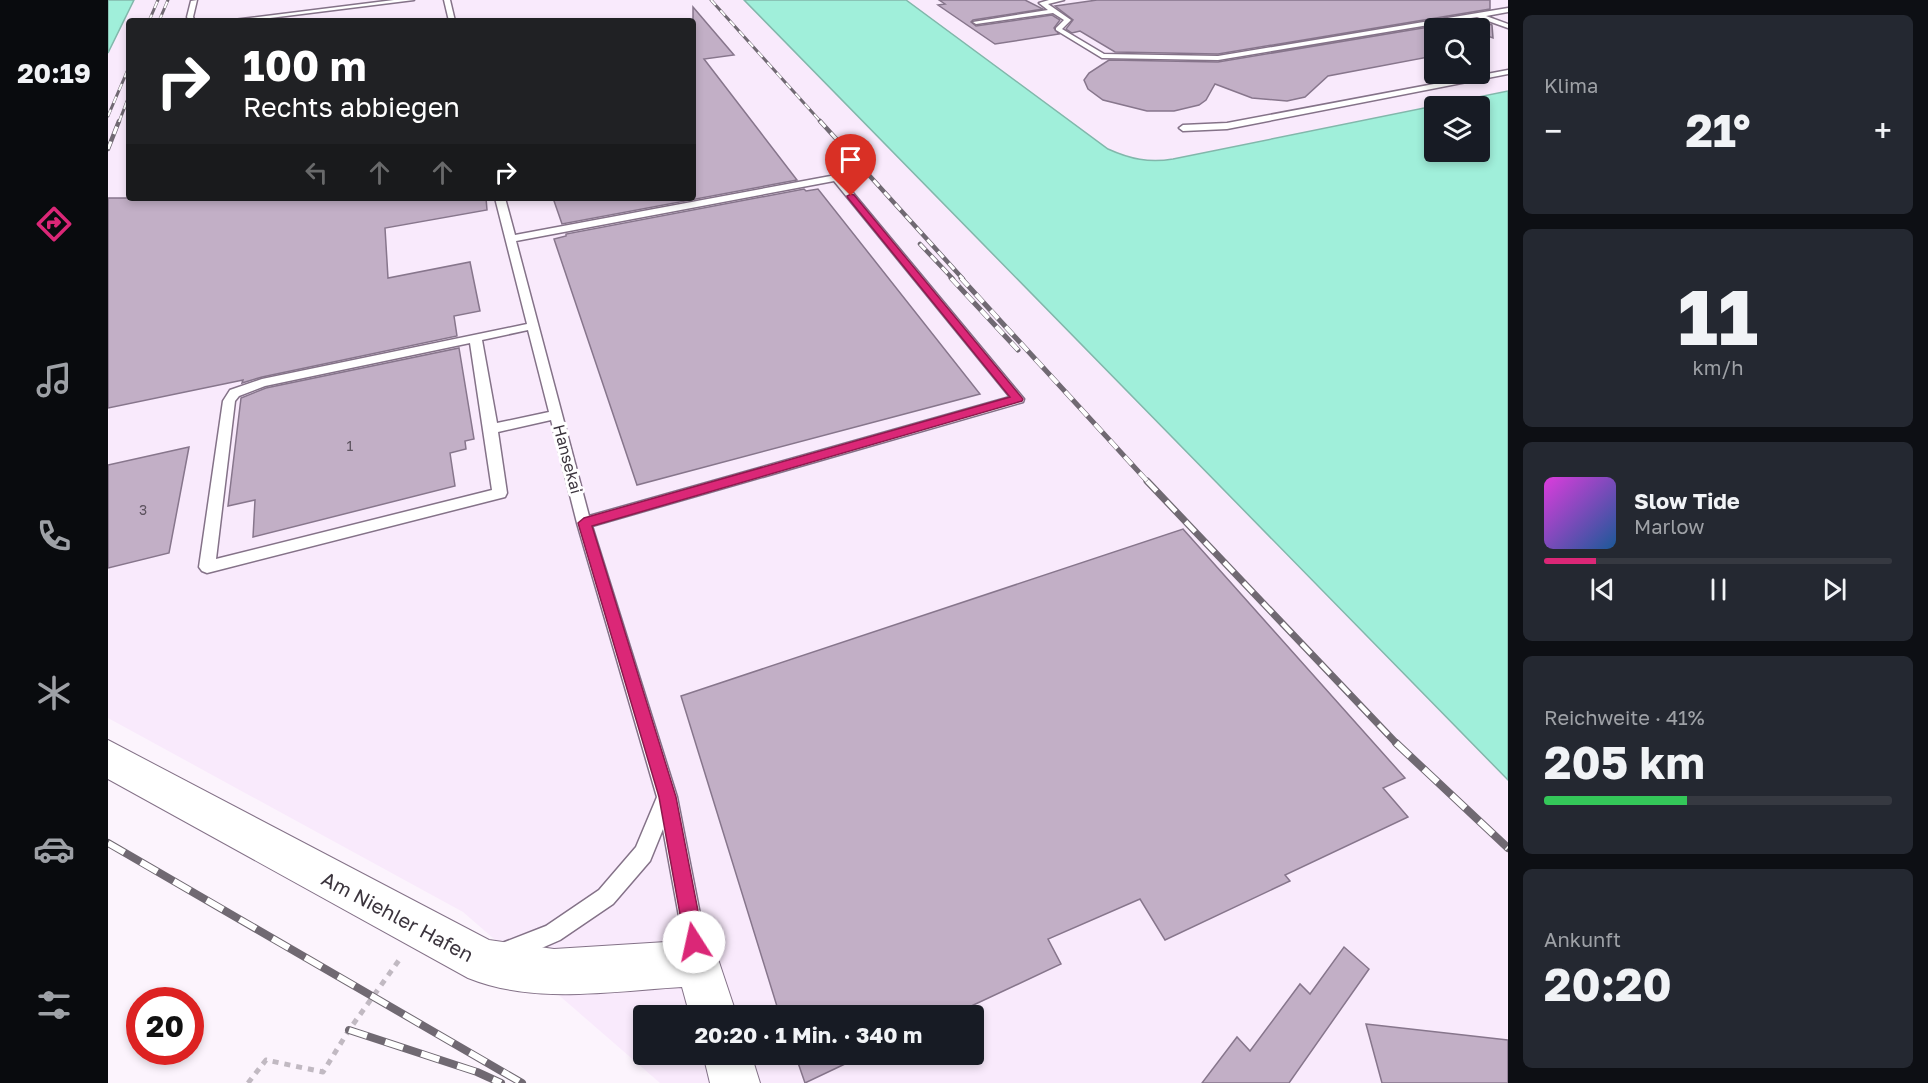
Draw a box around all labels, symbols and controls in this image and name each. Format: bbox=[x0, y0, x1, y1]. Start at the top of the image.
map controls bbox=[1424, 18, 1490, 162]
button: search bbox=[1424, 18, 1490, 84]
text: 100 m bbox=[243, 40, 366, 90]
icon: right bbox=[144, 42, 222, 120]
text: 20:19 bbox=[17, 57, 91, 89]
text: Klima bbox=[1544, 73, 1598, 97]
text: Rechts abbiegen bbox=[243, 91, 460, 123]
button: layers bbox=[1424, 96, 1490, 162]
text: 21° bbox=[1685, 103, 1751, 157]
text: − bbox=[1544, 111, 1562, 150]
text: + bbox=[1874, 111, 1892, 150]
pin bbox=[825, 134, 876, 196]
icon: arrive bbox=[834, 143, 867, 176]
icon: left bbox=[300, 156, 333, 189]
icon: ahead bbox=[363, 156, 396, 189]
icon: ahead bbox=[426, 156, 459, 189]
icon: right bbox=[489, 156, 522, 189]
icon: directions bbox=[33, 203, 75, 245]
text: 11 bbox=[1678, 269, 1758, 362]
text: km/h bbox=[1693, 355, 1743, 379]
icon: music bbox=[33, 359, 75, 401]
street label: Hansekai bbox=[549, 422, 587, 496]
house number: 1 bbox=[347, 437, 354, 454]
text: Slow Tide bbox=[1634, 487, 1740, 514]
house number: 3 bbox=[139, 501, 147, 518]
text: Marlow bbox=[1634, 514, 1705, 538]
icon: phone bbox=[33, 515, 75, 557]
icon: previous bbox=[1586, 573, 1619, 606]
icon: pause bbox=[1702, 573, 1735, 606]
icon: next bbox=[1818, 573, 1851, 606]
icon: climate bbox=[33, 672, 75, 714]
text: Reichweite · 41% bbox=[1544, 705, 1705, 729]
text: 205 km bbox=[1544, 735, 1705, 789]
icon: car bbox=[33, 828, 75, 870]
street label: Am Niehler Hafen bbox=[318, 866, 478, 966]
position arrow bbox=[662, 910, 726, 974]
text: Ankunft bbox=[1544, 927, 1621, 951]
text: 20:20 bbox=[1544, 957, 1672, 1011]
icon: filters bbox=[33, 984, 75, 1026]
speed limit sign: 20 bbox=[126, 987, 204, 1065]
text: 20:20 · 1 Min. · 340 m bbox=[695, 1021, 922, 1048]

